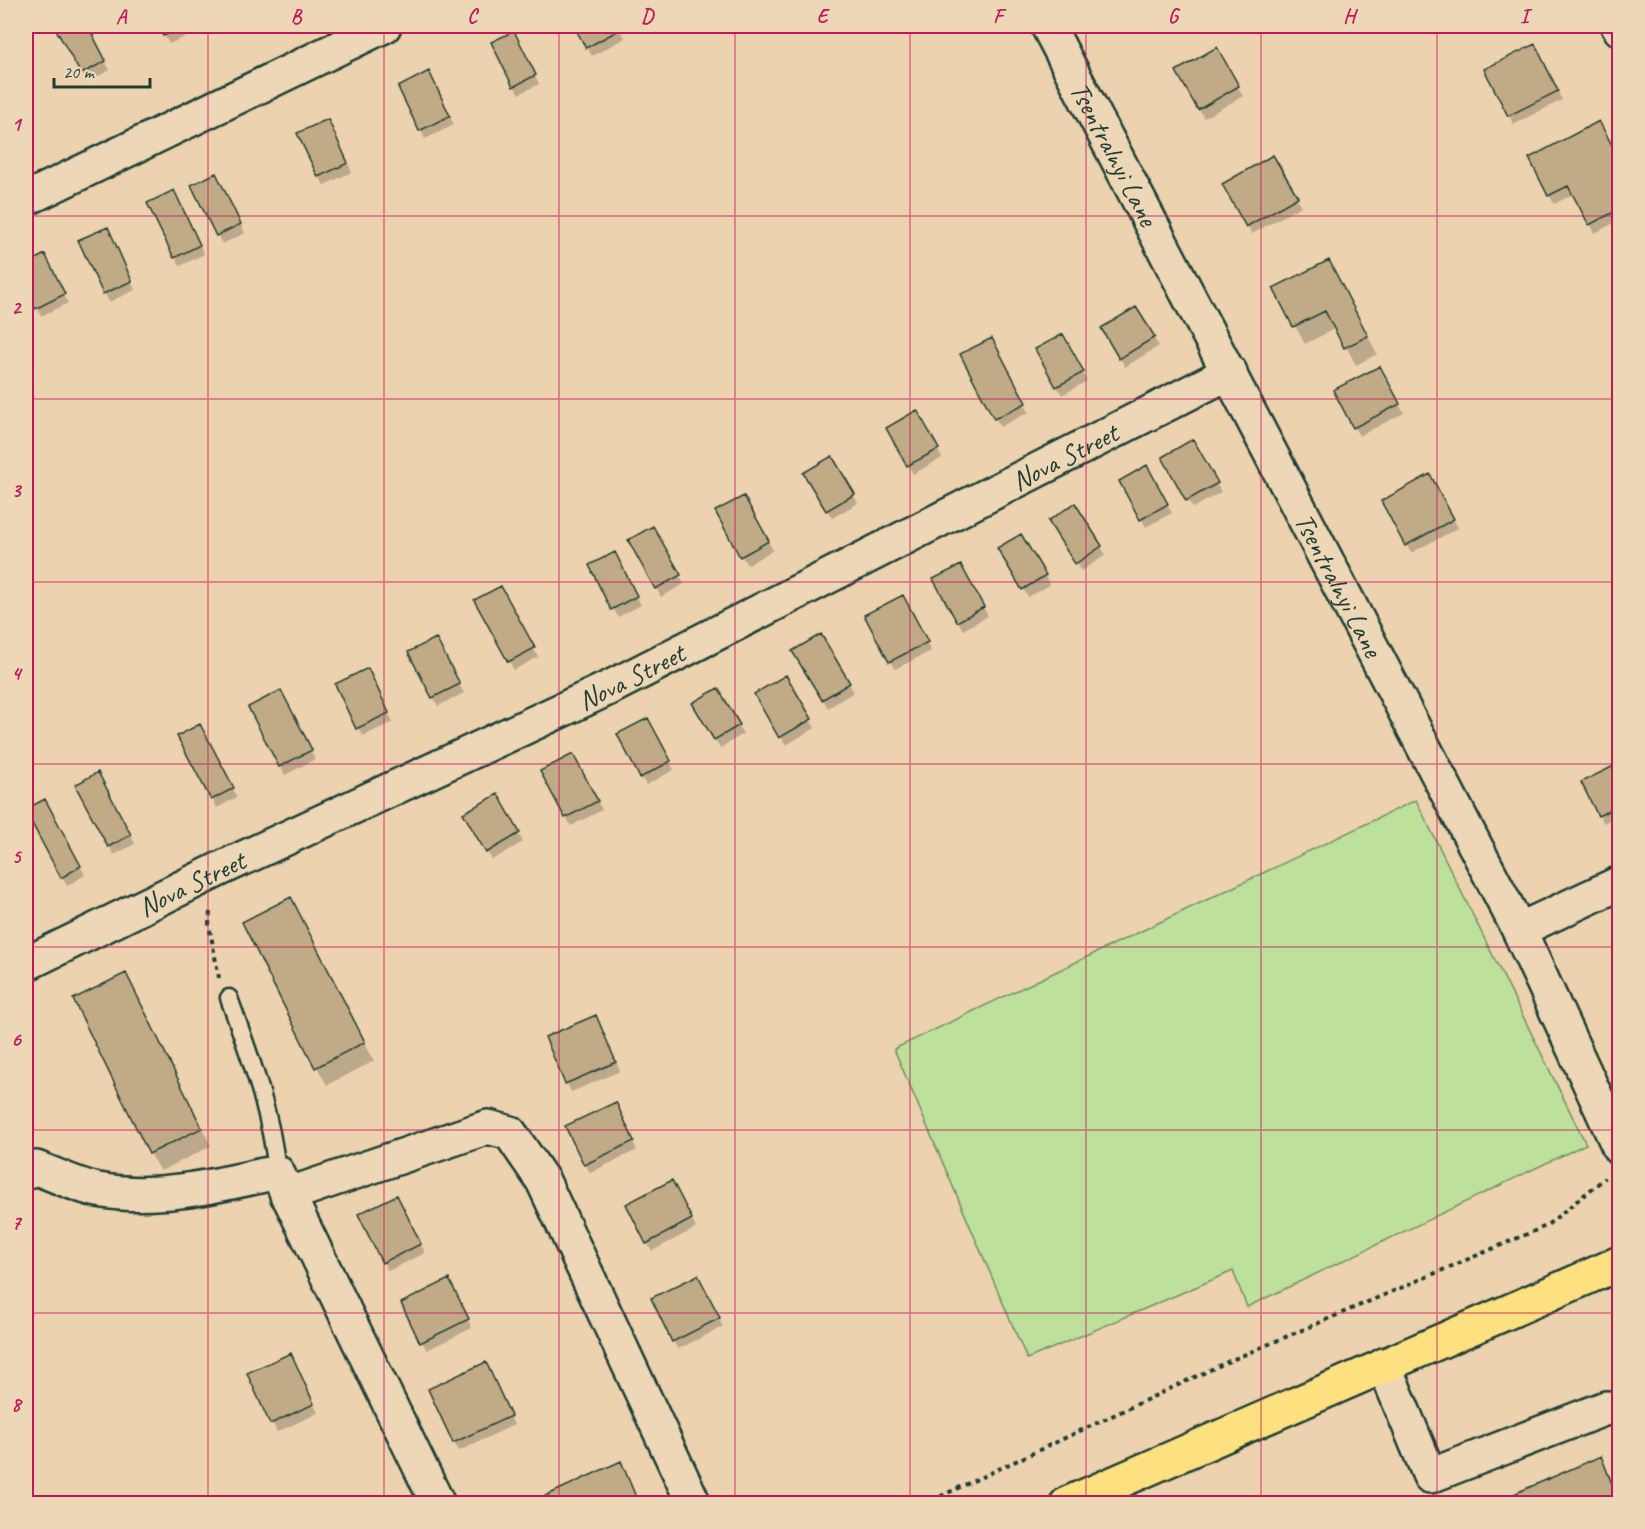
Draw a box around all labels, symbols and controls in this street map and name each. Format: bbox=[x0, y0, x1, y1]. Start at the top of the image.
text: A bbox=[116, 4, 128, 29]
text: B bbox=[291, 4, 303, 29]
text: C bbox=[467, 4, 479, 29]
text: D bbox=[641, 4, 655, 29]
text: E bbox=[817, 4, 831, 29]
text: F bbox=[993, 4, 1007, 29]
text: G bbox=[1168, 4, 1181, 29]
text: H bbox=[1343, 4, 1358, 29]
text: I bbox=[1520, 4, 1533, 29]
scale bar bbox=[54, 51, 150, 89]
text: 20 m bbox=[63, 61, 96, 83]
street label: Tsentralnyi Lane bbox=[1062, 76, 1167, 233]
text: 1 bbox=[12, 112, 23, 137]
text: 2 bbox=[12, 295, 23, 320]
street label: Nova Street bbox=[1006, 414, 1126, 498]
text: 3 bbox=[12, 478, 23, 503]
street label: Tsentralnyi Lane bbox=[1287, 507, 1391, 664]
street label: Nova Street bbox=[572, 634, 693, 718]
text: 4 bbox=[12, 661, 24, 686]
street label: Nova Street bbox=[132, 842, 253, 924]
text: 5 bbox=[12, 844, 23, 869]
text: 6 bbox=[11, 1027, 22, 1052]
text: 7 bbox=[12, 1210, 23, 1235]
text: 8 bbox=[12, 1392, 24, 1417]

